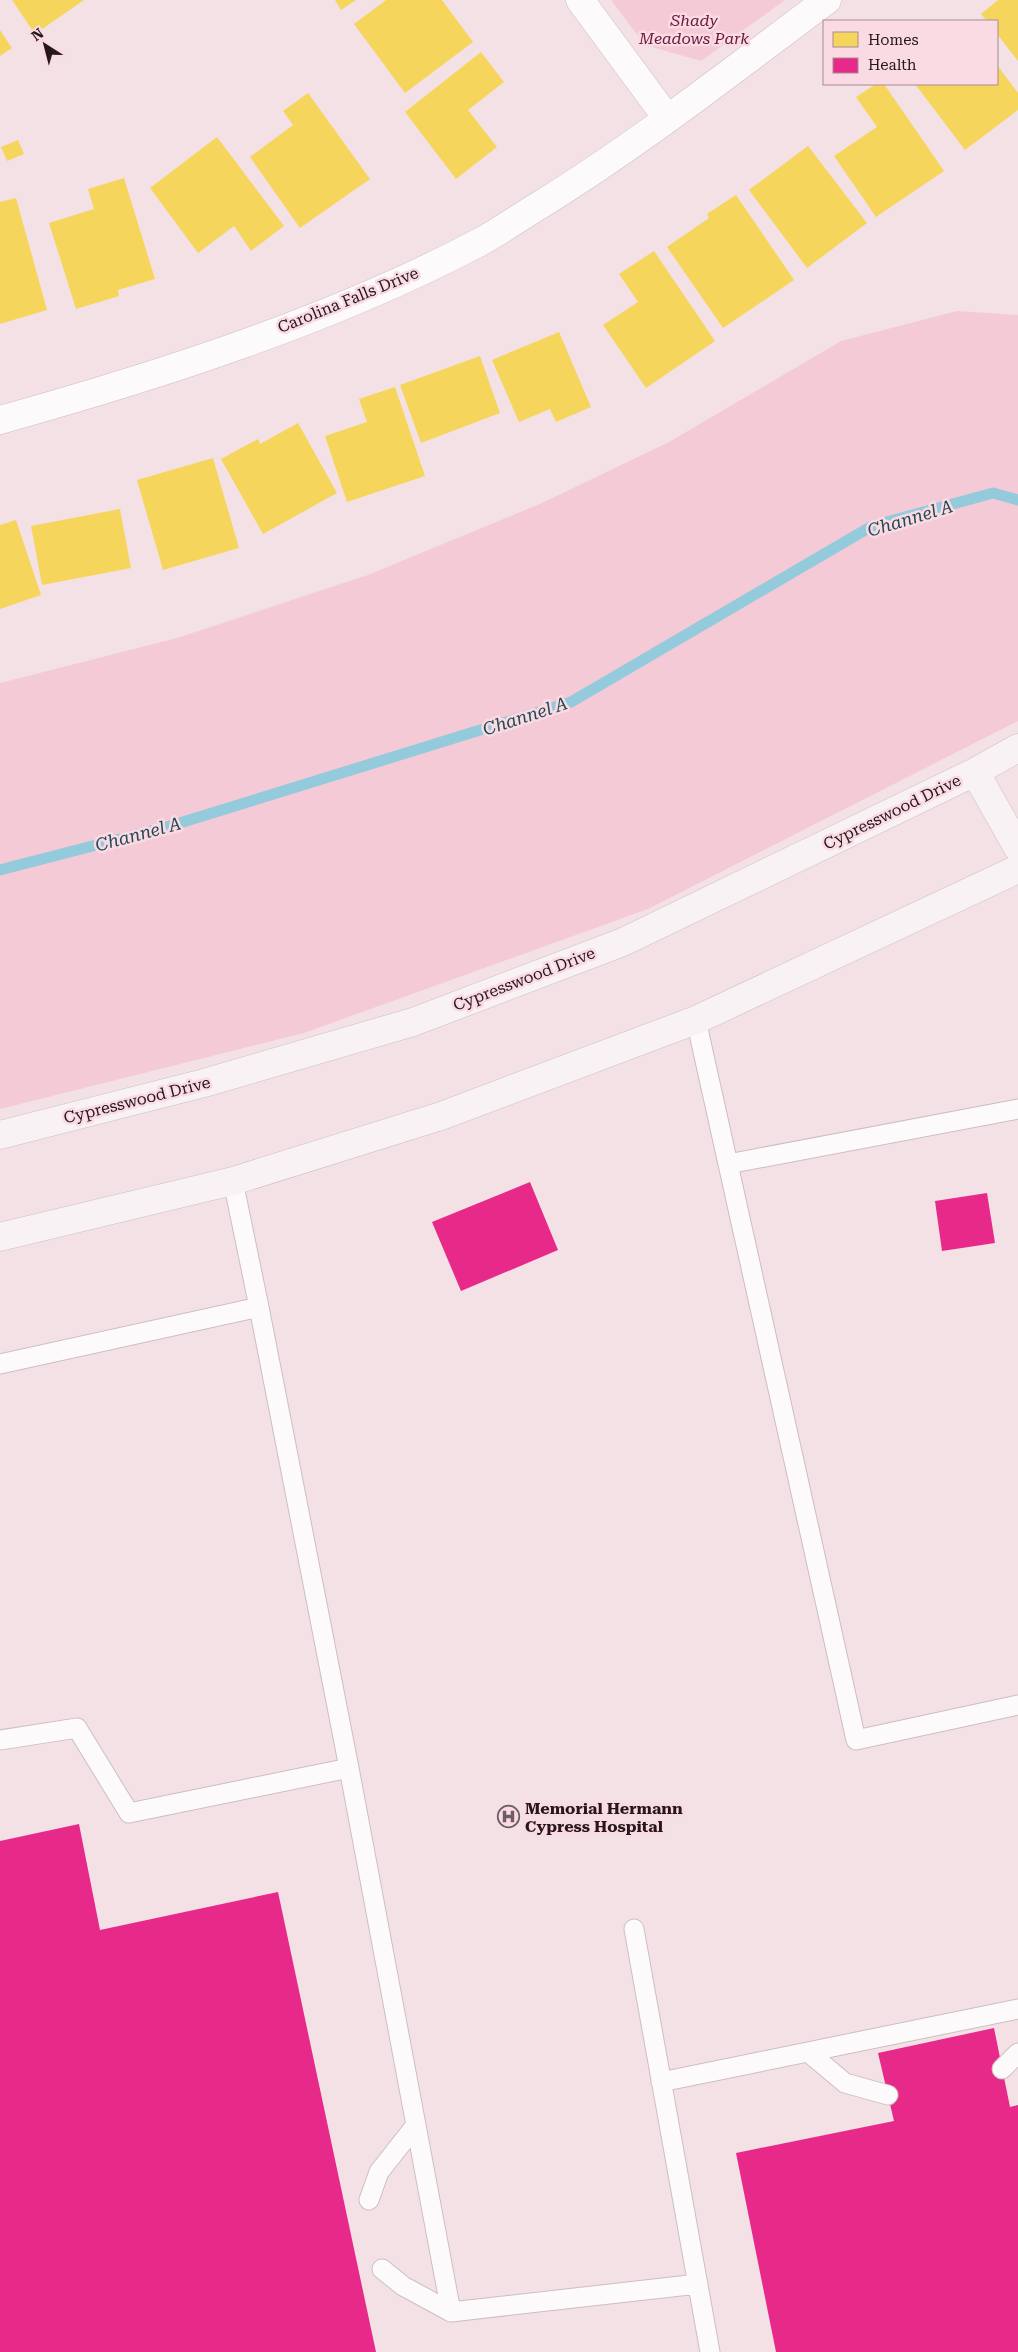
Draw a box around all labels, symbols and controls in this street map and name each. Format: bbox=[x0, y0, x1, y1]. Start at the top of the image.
park label: Shady Meadows Park bbox=[638, 11, 749, 48]
north arrow bbox=[20, 20, 70, 70]
legend bbox=[823, 20, 998, 85]
text: N bbox=[28, 25, 47, 44]
text: Homes bbox=[868, 31, 919, 49]
text: Health bbox=[868, 56, 917, 74]
street label: Carolina Falls Drive bbox=[275, 263, 421, 337]
water label: Channel A bbox=[865, 495, 955, 541]
water label: Channel A bbox=[480, 692, 570, 740]
street label: Cypresswood Drive bbox=[820, 770, 964, 854]
water label: Channel A bbox=[93, 812, 183, 856]
street label: Cypresswood Drive bbox=[450, 943, 598, 1015]
street label: Cypresswood Drive bbox=[62, 1073, 213, 1127]
place label: Memorial Hermann Cypress Hospital bbox=[525, 1799, 683, 1836]
hospital icon: Memorial Hermann Cypress Hospital bbox=[497, 1805, 521, 1829]

